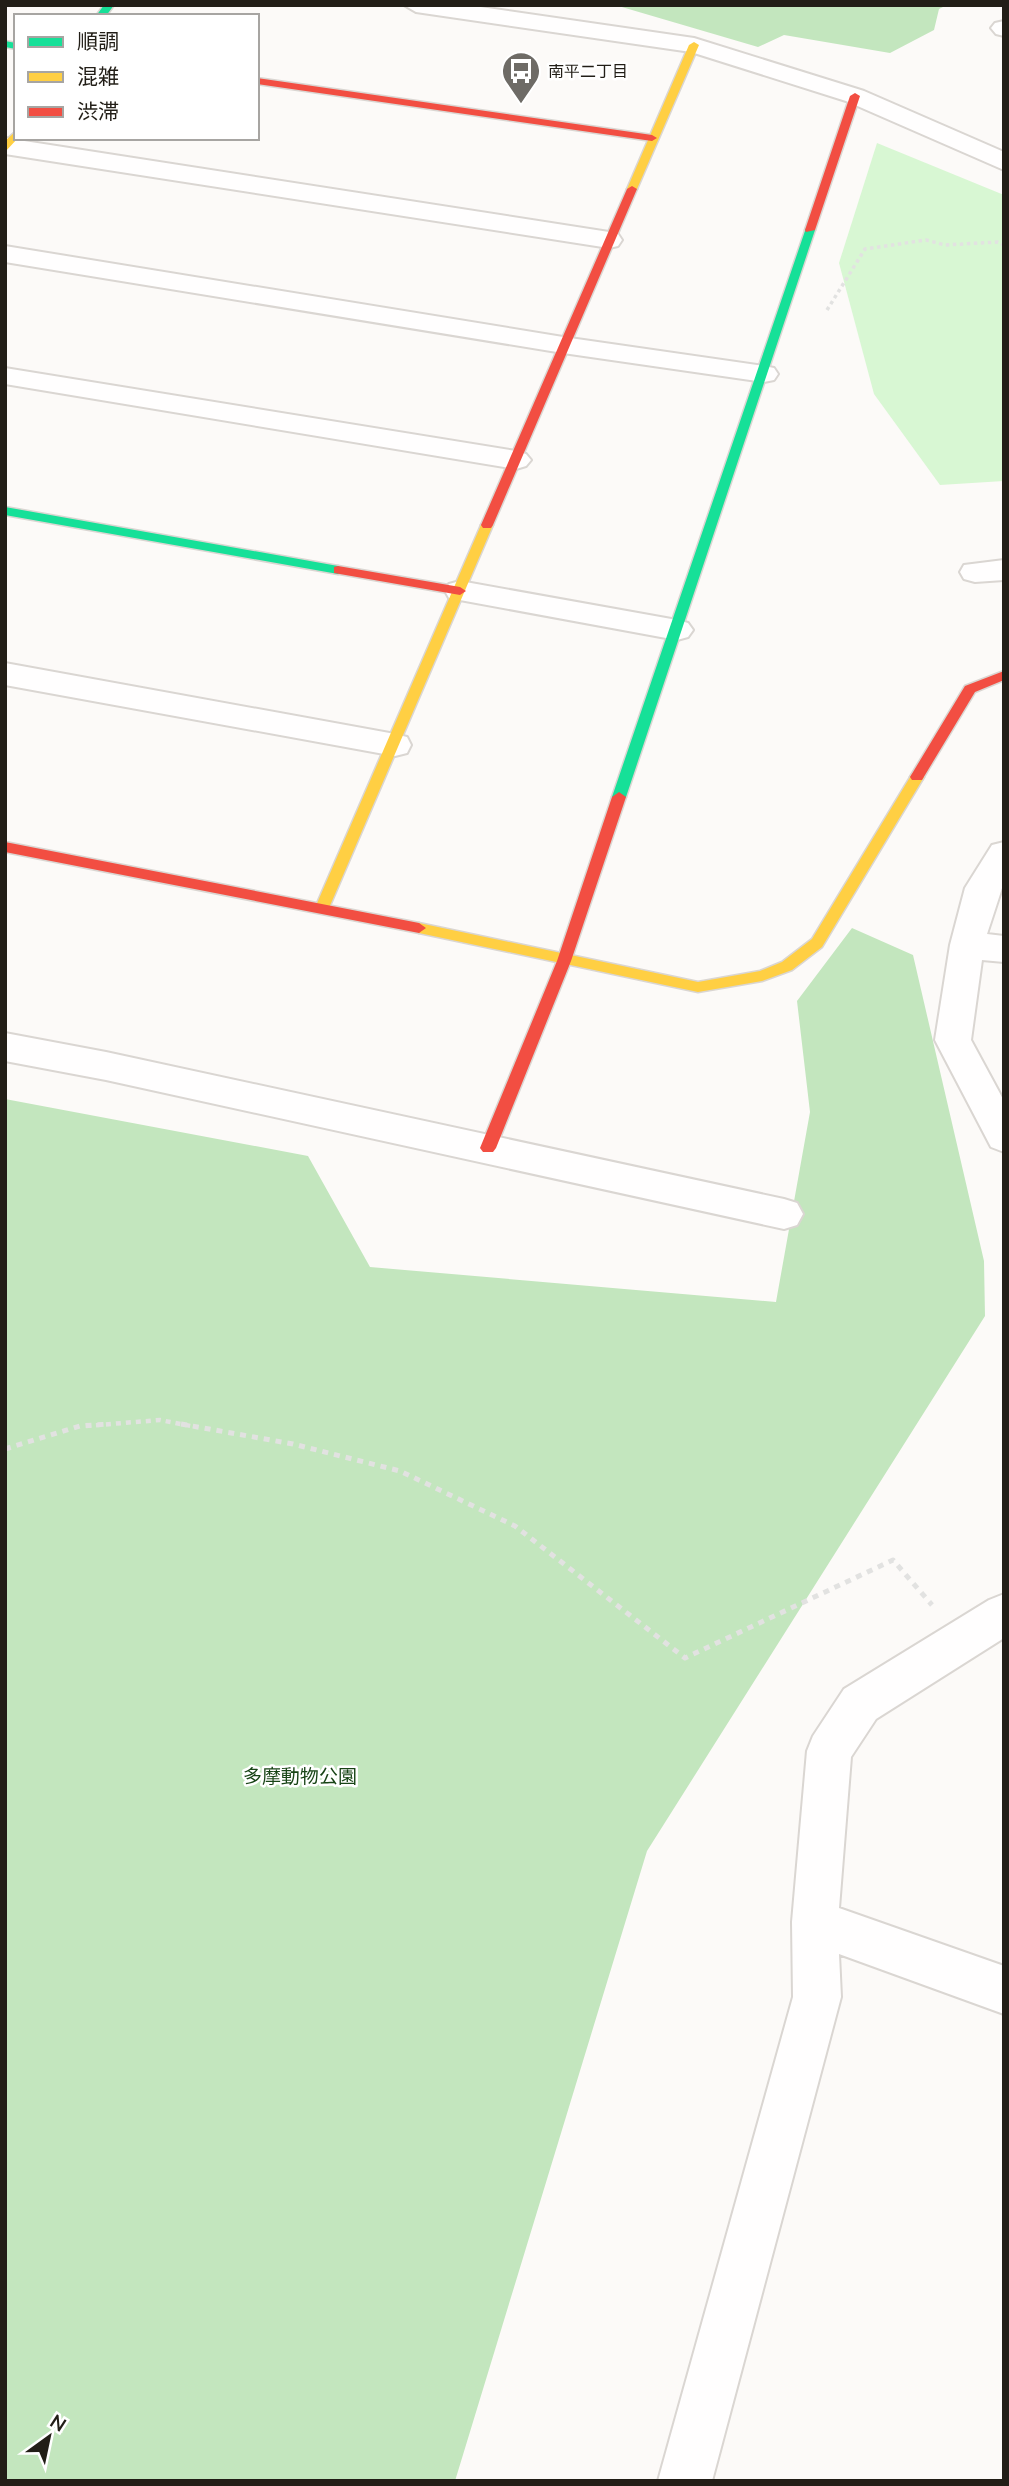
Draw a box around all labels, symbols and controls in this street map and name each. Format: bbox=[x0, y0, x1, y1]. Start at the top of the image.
legend bbox=[14, 14, 259, 140]
text: 順調 bbox=[77, 28, 119, 54]
bus stop icon: 南平二丁目 bbox=[500, 50, 542, 105]
place label: 南平二丁目 bbox=[548, 61, 628, 81]
text: 混雑 bbox=[77, 63, 119, 89]
text: 渋滞 bbox=[77, 98, 119, 124]
park label: 多摩動物公園 bbox=[243, 1764, 357, 1788]
north arrow bbox=[14, 2402, 84, 2472]
text: N bbox=[46, 2409, 71, 2437]

